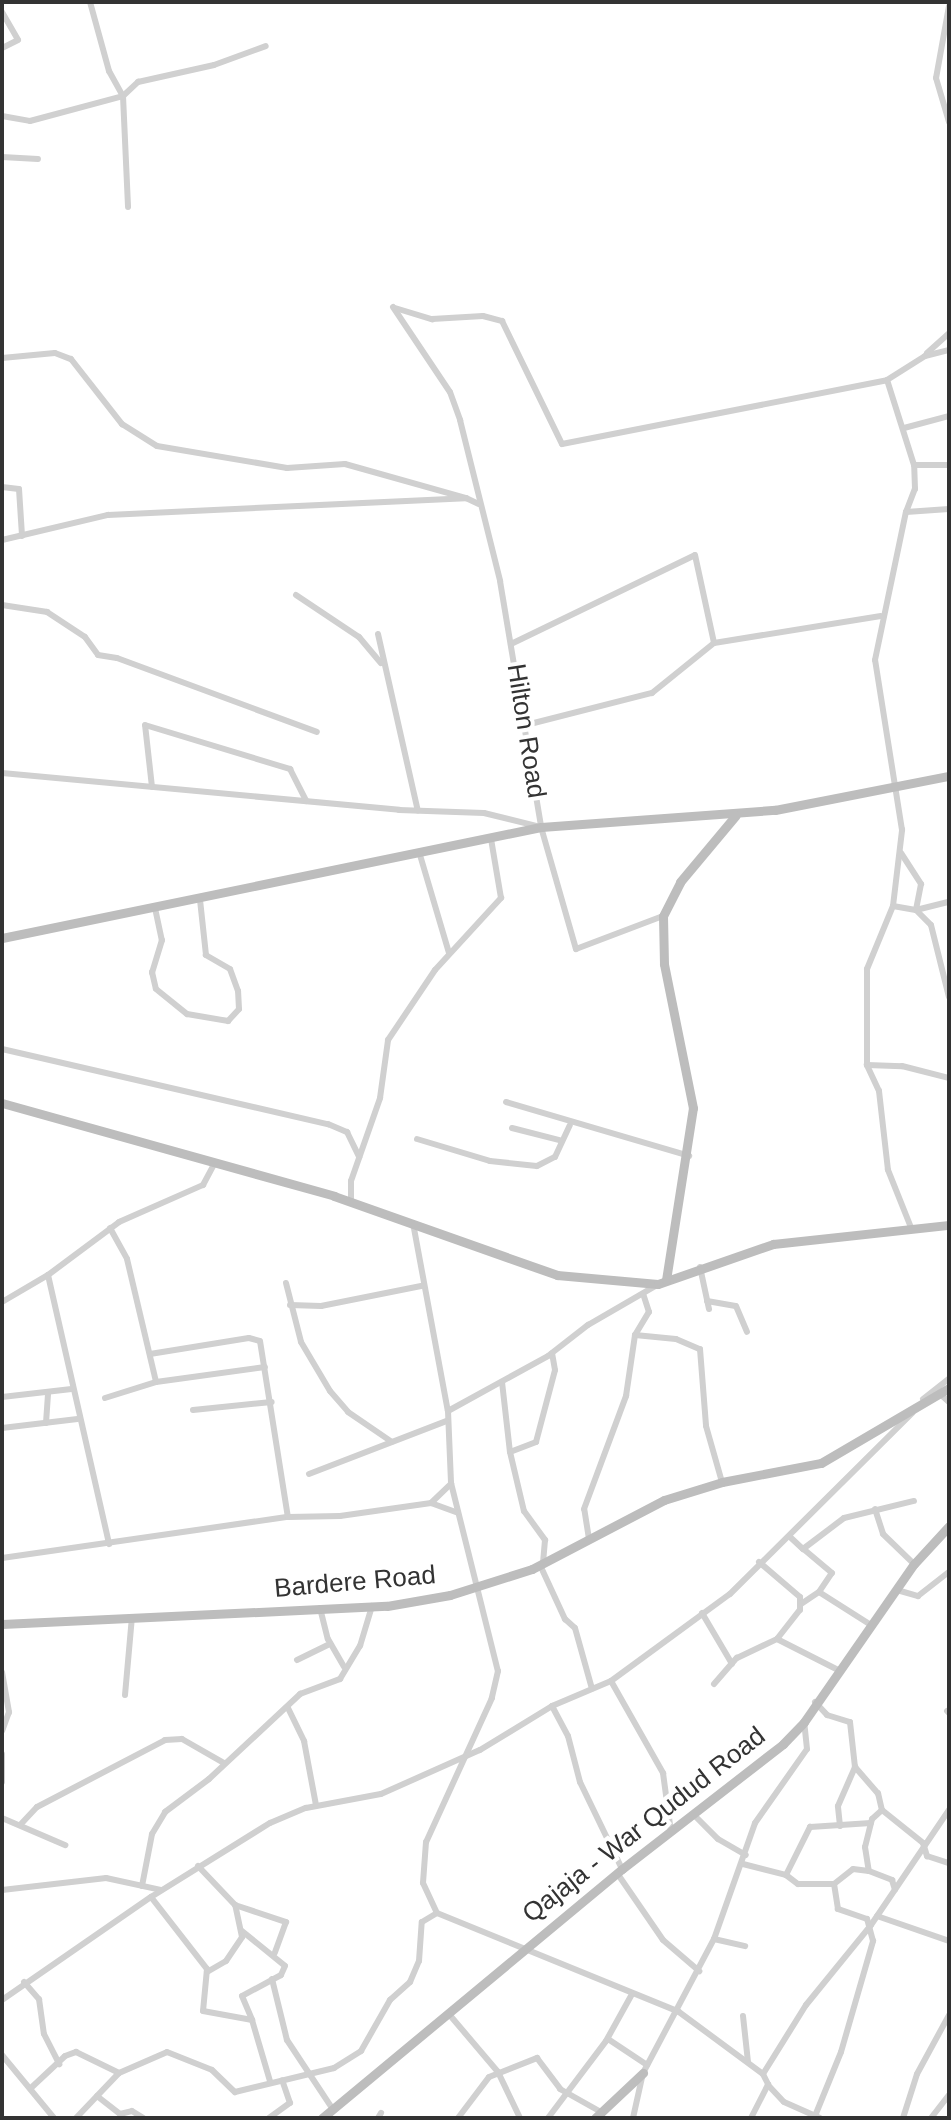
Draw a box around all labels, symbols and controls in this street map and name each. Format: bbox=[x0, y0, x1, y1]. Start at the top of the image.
street label: Hilton Road bbox=[500, 661, 552, 801]
street label: Bardere Road bbox=[273, 1559, 437, 1605]
street label: Qajaja - War Qudud Road bbox=[516, 1720, 772, 1930]

